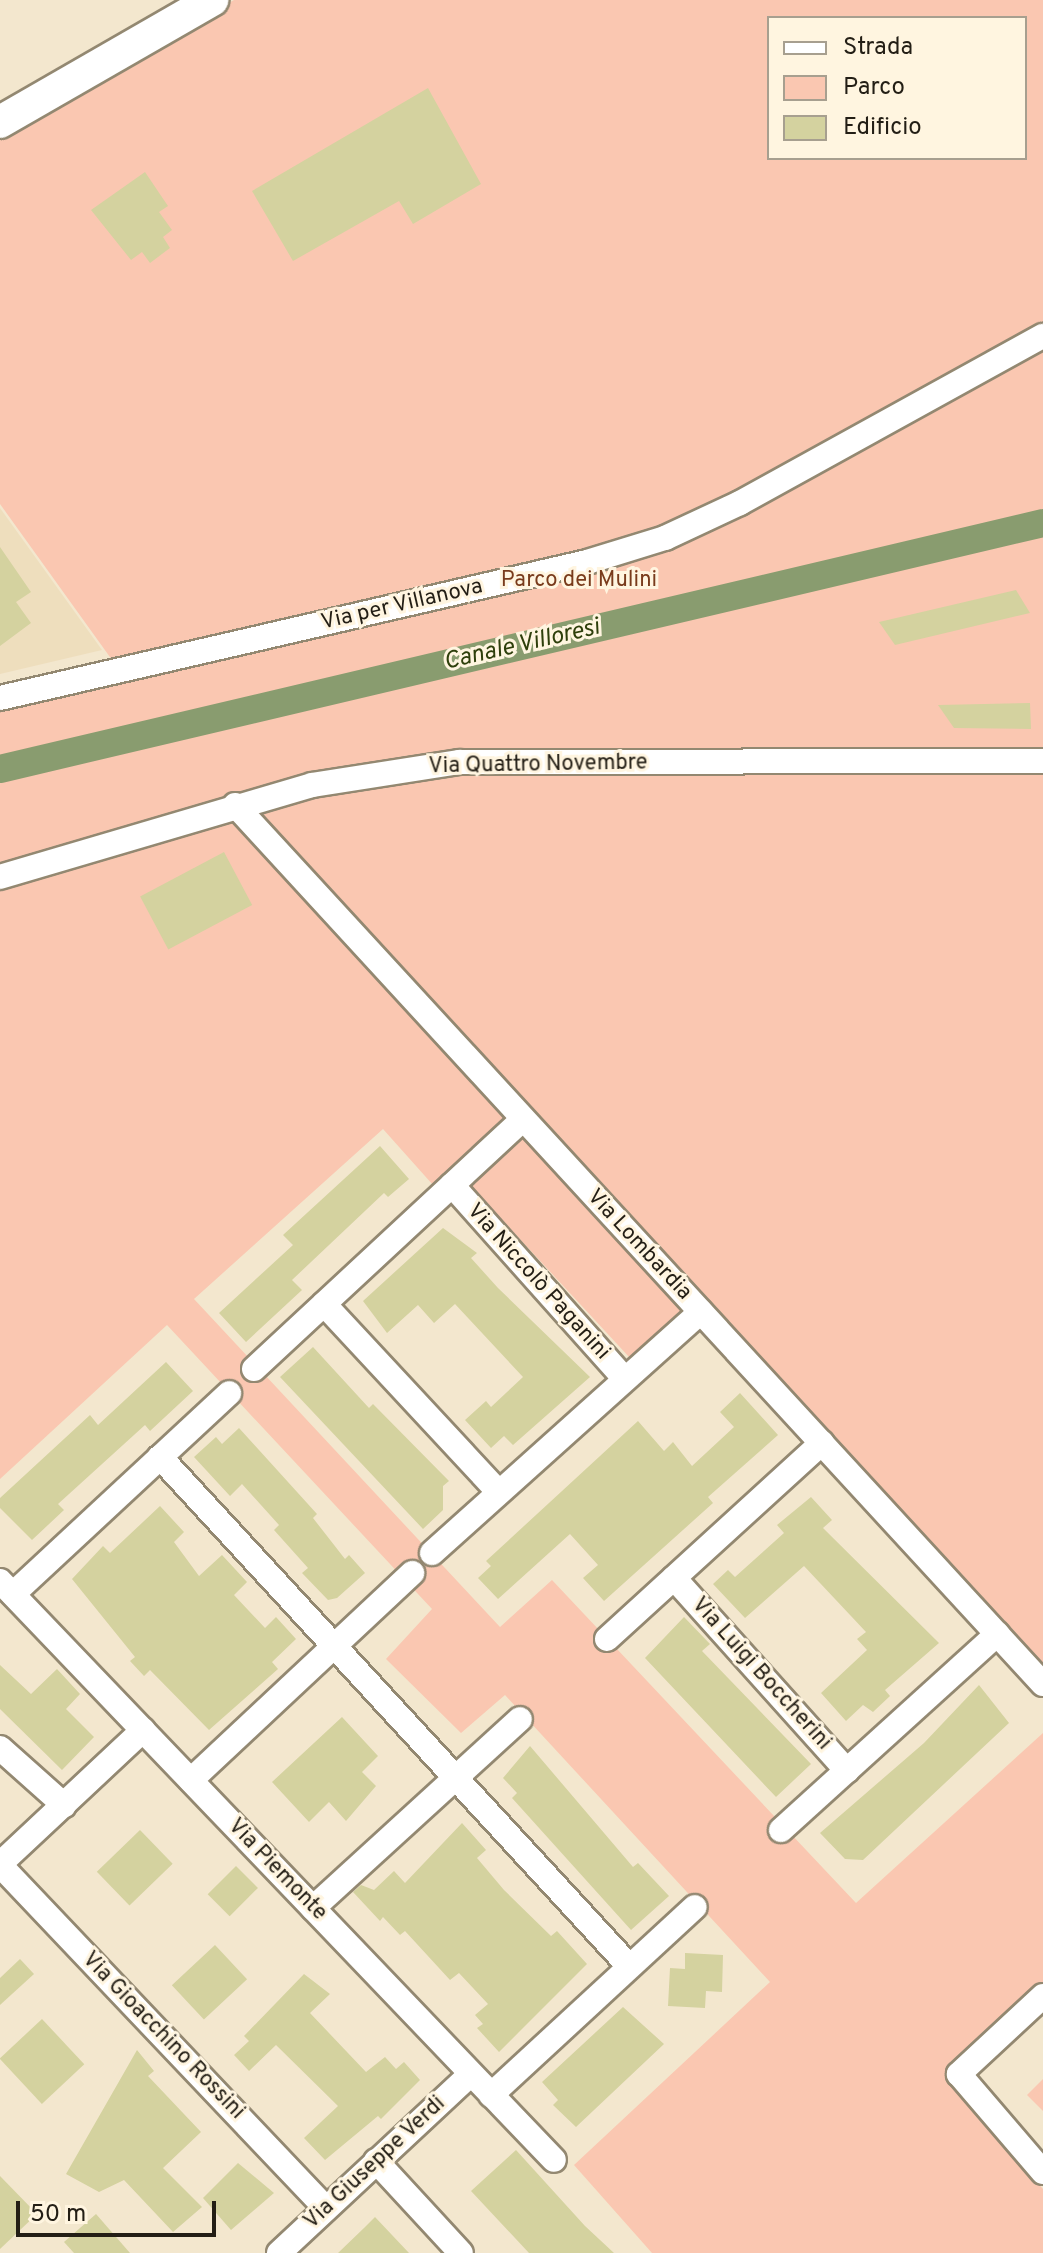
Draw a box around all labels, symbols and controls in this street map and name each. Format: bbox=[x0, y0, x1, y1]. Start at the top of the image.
legend bbox=[767, 16, 1027, 160]
text: Strada bbox=[843, 33, 913, 63]
text: Parco bbox=[843, 73, 905, 103]
text: Edificio bbox=[843, 113, 922, 143]
park label: Parco dei Mulini bbox=[501, 568, 657, 594]
street label: Via per Villanova bbox=[318, 573, 486, 637]
water label: Canale Villoresi bbox=[441, 614, 603, 678]
street label: Via Quattro Novembre bbox=[428, 750, 648, 780]
street label: Via Lombardia bbox=[581, 1184, 697, 1306]
street label: Via Niccolò Paganini bbox=[461, 1198, 615, 1366]
street label: Via Luigi Boccherini bbox=[686, 1592, 836, 1756]
street label: Via Piemonte bbox=[222, 1814, 332, 1926]
street label: Via Gioacchino Rossini bbox=[76, 1947, 250, 2125]
street label: Via Giuseppe Verdi bbox=[299, 2090, 451, 2236]
scale bar bbox=[20, 2185, 220, 2235]
text: 50 m bbox=[30, 2200, 86, 2230]

